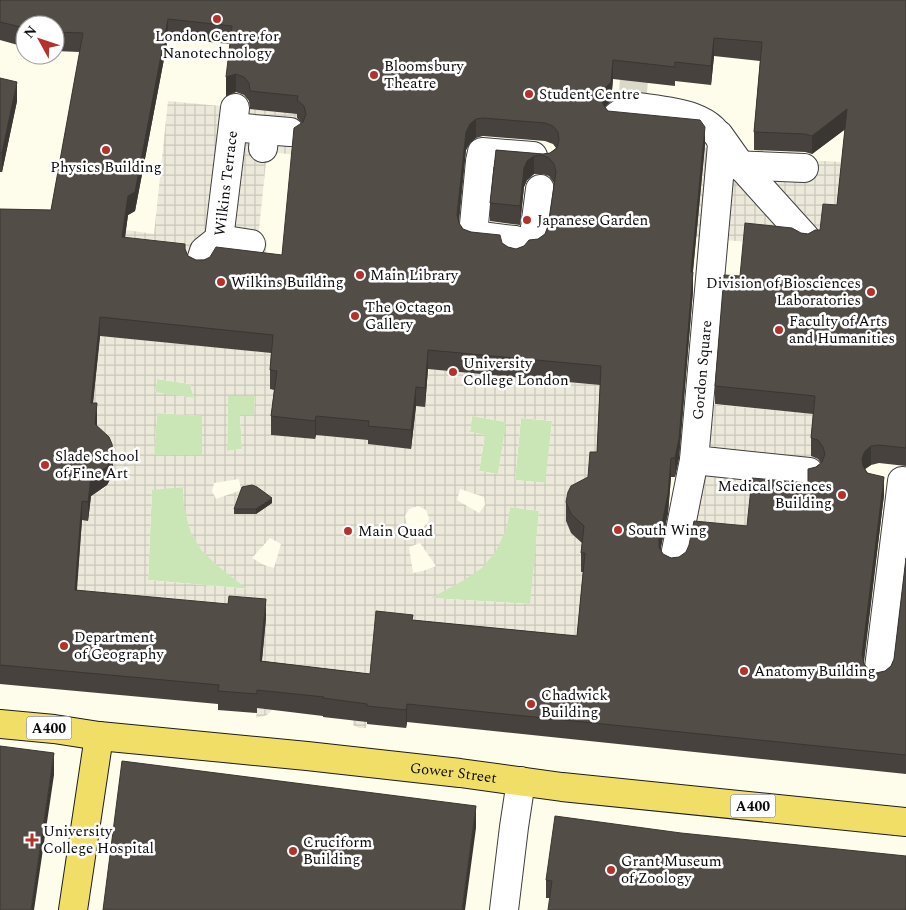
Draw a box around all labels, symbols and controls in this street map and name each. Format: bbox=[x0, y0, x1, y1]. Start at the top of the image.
marker: London Centre for Nanotechnology bbox=[211, 13, 223, 25]
north arrow bbox=[15, 15, 65, 65]
text: N bbox=[19, 21, 42, 43]
place label: London Centre for Nanotechnology bbox=[155, 25, 279, 65]
place label: Bloomsbury Theatre bbox=[384, 55, 464, 95]
marker: Bloomsbury Theatre bbox=[368, 69, 380, 81]
place label: Student Centre bbox=[539, 83, 640, 106]
marker: Student Centre bbox=[523, 88, 535, 100]
street label: Wilkins Terrace bbox=[208, 129, 244, 237]
marker: Physics Building bbox=[100, 144, 112, 156]
place label: Physics Building bbox=[50, 156, 162, 179]
place label: Japanese Garden bbox=[537, 209, 649, 232]
marker: Japanese Garden bbox=[521, 214, 533, 226]
place label: Main Library bbox=[370, 264, 459, 287]
marker: Main Library bbox=[354, 269, 366, 281]
place label: Wilkins Building bbox=[231, 271, 344, 294]
place label: Division of Biosciences Laboratories bbox=[706, 272, 861, 312]
marker: Wilkins Building bbox=[215, 276, 227, 288]
marker: Division of Biosciences Laboratories bbox=[865, 286, 877, 298]
place label: The Octagon Gallery bbox=[365, 296, 452, 336]
marker: The Octagon Gallery bbox=[349, 310, 361, 322]
place label: Faculty of Arts and Humanities bbox=[789, 310, 895, 350]
street label: Gordon Square bbox=[687, 319, 718, 421]
marker: Faculty of Arts and Humanities bbox=[773, 324, 785, 336]
place label: University College London bbox=[463, 352, 569, 392]
marker: University College London bbox=[447, 366, 459, 378]
place label: Slade School of Fine Art bbox=[55, 445, 139, 485]
marker: Slade School of Fine Art bbox=[39, 459, 51, 471]
place label: Medical Sciences Building bbox=[718, 475, 832, 515]
marker: Medical Sciences Building bbox=[836, 489, 848, 501]
place label: South Wing bbox=[628, 519, 707, 542]
place label: Main Quad bbox=[358, 520, 433, 543]
marker: South Wing bbox=[612, 524, 624, 536]
marker: Main Quad bbox=[342, 525, 354, 537]
place label: Department of Geography bbox=[74, 626, 164, 666]
marker: Department of Geography bbox=[58, 640, 70, 652]
place label: Anatomy Building bbox=[754, 660, 876, 683]
marker: Anatomy Building bbox=[738, 665, 750, 677]
place label: Chadwick Building bbox=[541, 684, 608, 724]
marker: Chadwick Building bbox=[525, 698, 537, 710]
road number: A400 bbox=[27, 716, 72, 740]
street label: Gower Street bbox=[409, 757, 498, 790]
road number: A400 bbox=[730, 794, 776, 818]
place label: University College Hospital bbox=[43, 820, 154, 860]
place label: Cruciform Building bbox=[303, 831, 372, 871]
marker: University College Hospital bbox=[25, 833, 39, 847]
marker: Cruciform Building bbox=[287, 845, 299, 857]
place label: Grant Museum of Zoology bbox=[621, 850, 722, 890]
marker: Grant Museum of Zoology bbox=[605, 864, 617, 876]

